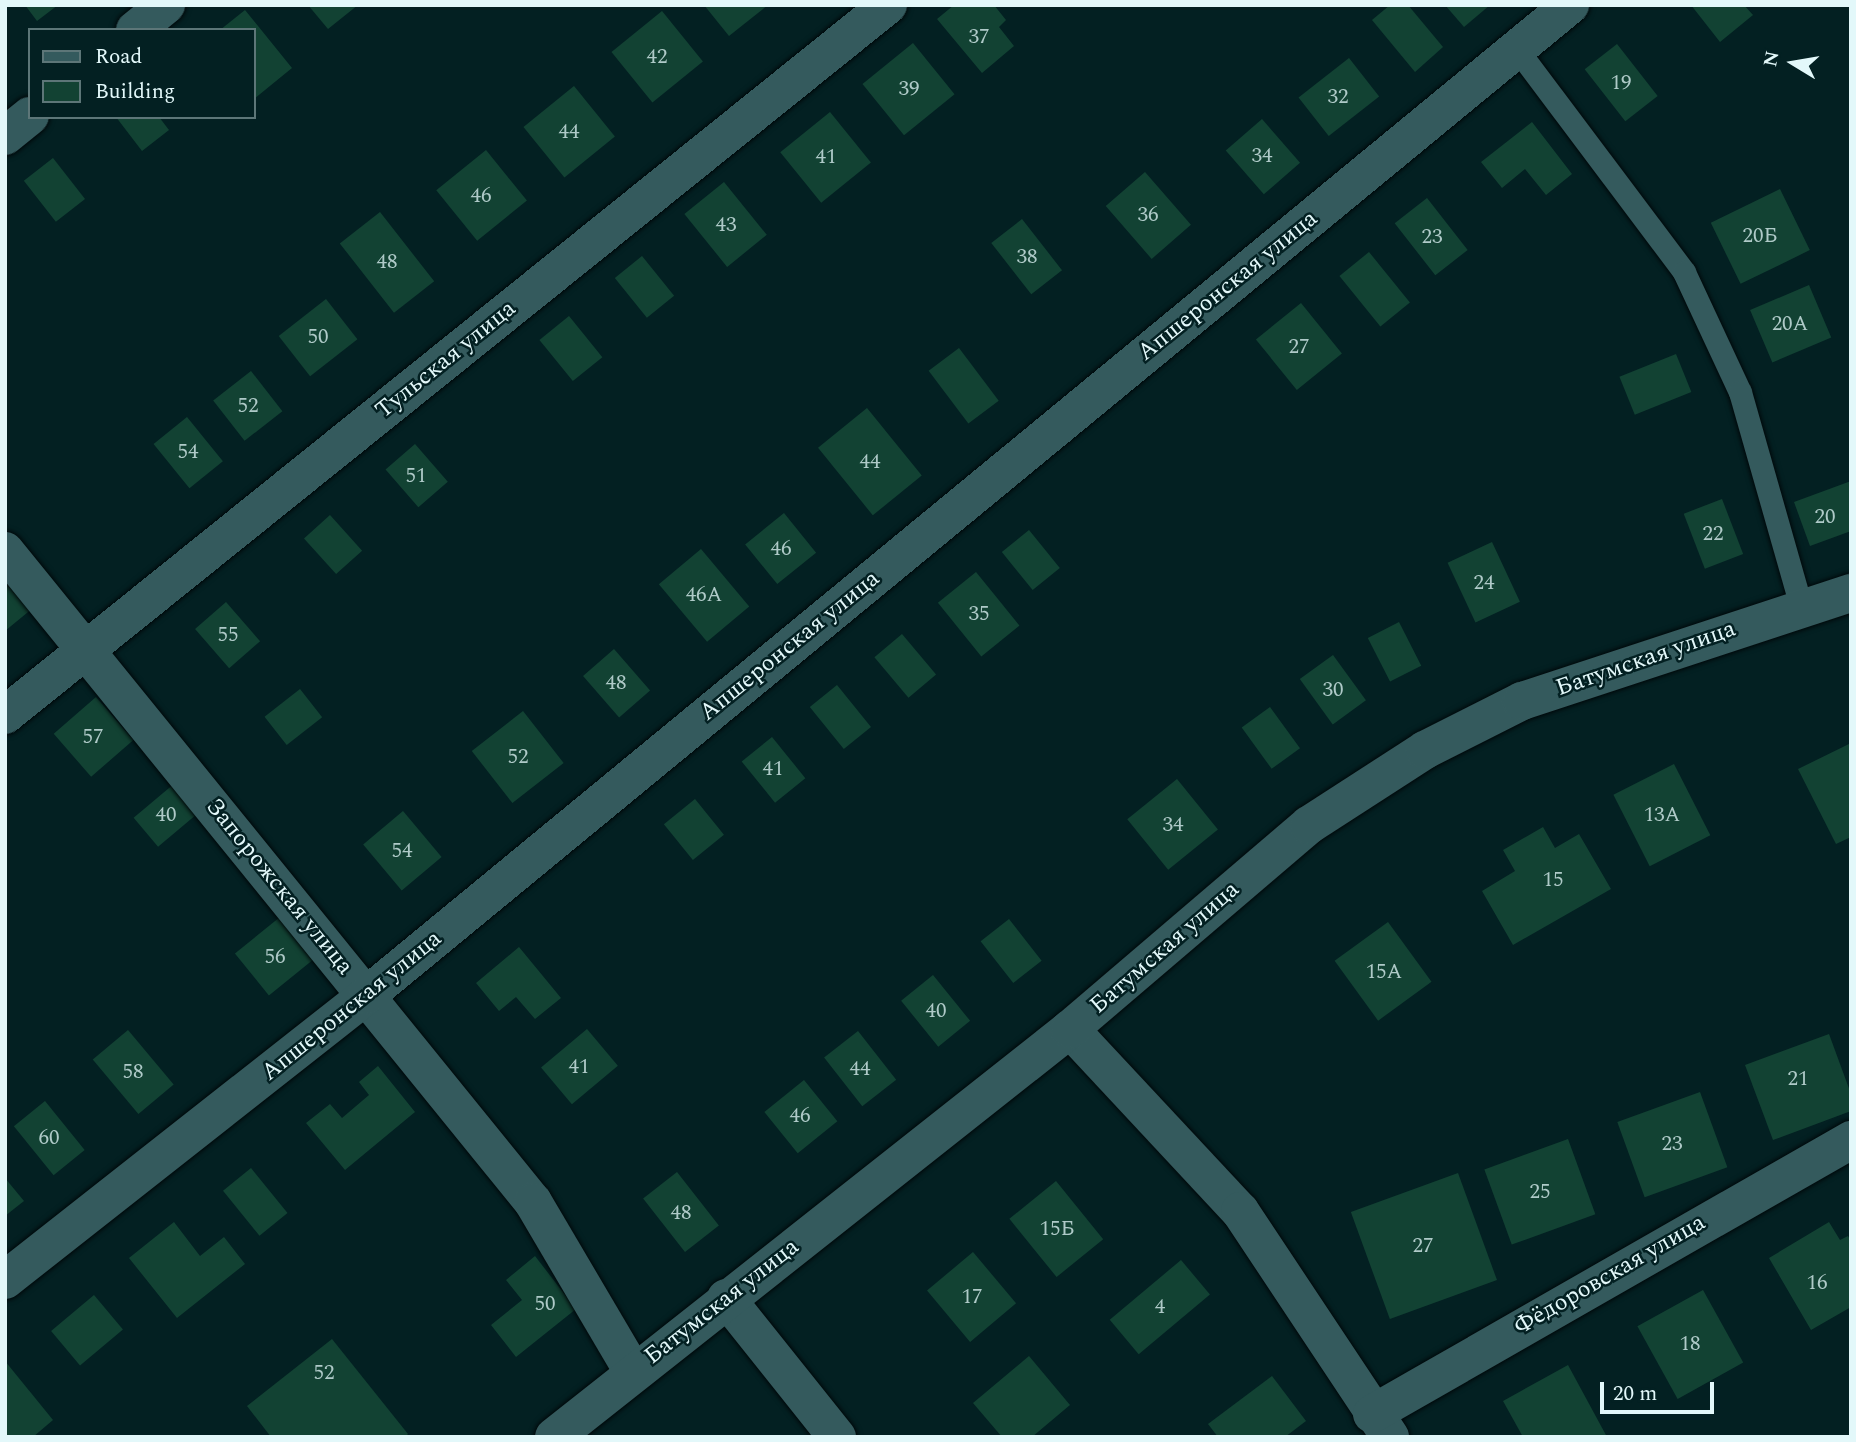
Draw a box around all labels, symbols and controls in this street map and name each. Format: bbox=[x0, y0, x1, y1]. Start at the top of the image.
house number: 37 bbox=[969, 24, 989, 50]
legend bbox=[28, 28, 256, 119]
north arrow bbox=[1758, 28, 1828, 98]
text: Road bbox=[95, 41, 142, 73]
house number: 42 bbox=[647, 44, 667, 70]
text: N bbox=[1756, 49, 1788, 69]
house number: 19 bbox=[1611, 70, 1631, 96]
text: Building bbox=[95, 76, 175, 108]
house number: 39 bbox=[899, 76, 919, 102]
house number: 32 bbox=[1328, 84, 1348, 110]
house number: 44 bbox=[559, 119, 579, 145]
house number: 34 bbox=[1252, 143, 1272, 169]
house number: 41 bbox=[816, 144, 836, 170]
house number: 46 bbox=[471, 183, 491, 209]
house number: 36 bbox=[1138, 202, 1158, 228]
street label: Апшеронская улица bbox=[1132, 204, 1324, 368]
house number: 43 bbox=[716, 212, 736, 238]
house number: 20Б bbox=[1742, 223, 1778, 249]
house number: 23 bbox=[1422, 224, 1442, 250]
house number: 38 bbox=[1017, 244, 1037, 270]
house number: 48 bbox=[377, 249, 397, 275]
street label: Тульская улица bbox=[370, 295, 522, 425]
house number: 20А bbox=[1772, 311, 1808, 337]
house number: 50 bbox=[308, 324, 328, 350]
house number: 27 bbox=[1289, 334, 1309, 360]
house number: 52 bbox=[238, 393, 258, 419]
house number: 54 bbox=[178, 439, 198, 465]
house number: 44 bbox=[860, 449, 880, 475]
house number: 51 bbox=[406, 463, 426, 489]
house number: 20 bbox=[1815, 504, 1835, 530]
house number: 22 bbox=[1703, 521, 1723, 547]
house number: 46 bbox=[771, 536, 791, 562]
street label: Апшеронская улица bbox=[694, 564, 886, 728]
house number: 24 bbox=[1474, 570, 1494, 596]
house number: 46А bbox=[686, 582, 722, 608]
house number: 35 bbox=[969, 601, 989, 627]
street label: Батумская улица bbox=[1552, 615, 1740, 703]
house number: 55 bbox=[218, 622, 238, 648]
house number: 48 bbox=[606, 670, 626, 696]
house number: 30 bbox=[1323, 677, 1343, 703]
house number: 57 bbox=[83, 724, 103, 750]
house number: 52 bbox=[508, 744, 528, 770]
house number: 41 bbox=[763, 756, 783, 782]
street label: Запорожская улица bbox=[199, 793, 359, 981]
house number: 40 bbox=[156, 802, 176, 828]
house number: 13А bbox=[1644, 802, 1680, 828]
house number: 34 bbox=[1163, 812, 1183, 838]
house number: 54 bbox=[392, 838, 412, 864]
house number: 15 bbox=[1543, 867, 1563, 893]
street label: Батумская улица bbox=[1085, 875, 1245, 1021]
street label: Апшеронская улица bbox=[256, 924, 448, 1088]
house number: 56 bbox=[265, 944, 285, 970]
house number: 15А bbox=[1366, 959, 1402, 985]
house number: 40 bbox=[926, 998, 946, 1024]
house number: 41 bbox=[569, 1054, 589, 1080]
house number: 44 bbox=[850, 1056, 870, 1082]
house number: 58 bbox=[123, 1059, 143, 1085]
house number: 21 bbox=[1788, 1066, 1808, 1092]
house number: 46 bbox=[790, 1103, 810, 1129]
house number: 60 bbox=[39, 1125, 59, 1151]
house number: 23 bbox=[1662, 1131, 1682, 1157]
house number: 25 bbox=[1530, 1179, 1550, 1205]
house number: 48 bbox=[671, 1200, 691, 1226]
street label: Фёдоровская улица bbox=[1509, 1209, 1711, 1341]
house number: 15Б bbox=[1039, 1216, 1075, 1242]
street label: Батумская улица bbox=[639, 1233, 805, 1371]
house number: 27 bbox=[1413, 1233, 1433, 1259]
house number: 16 bbox=[1807, 1270, 1827, 1296]
house number: 17 bbox=[962, 1284, 982, 1310]
house number: 50 bbox=[535, 1291, 555, 1317]
house number: 4 bbox=[1155, 1294, 1165, 1320]
house number: 18 bbox=[1680, 1331, 1700, 1357]
house number: 52 bbox=[314, 1360, 334, 1386]
scale bar bbox=[1604, 1368, 1718, 1412]
text: 20 m bbox=[1613, 1378, 1657, 1410]

